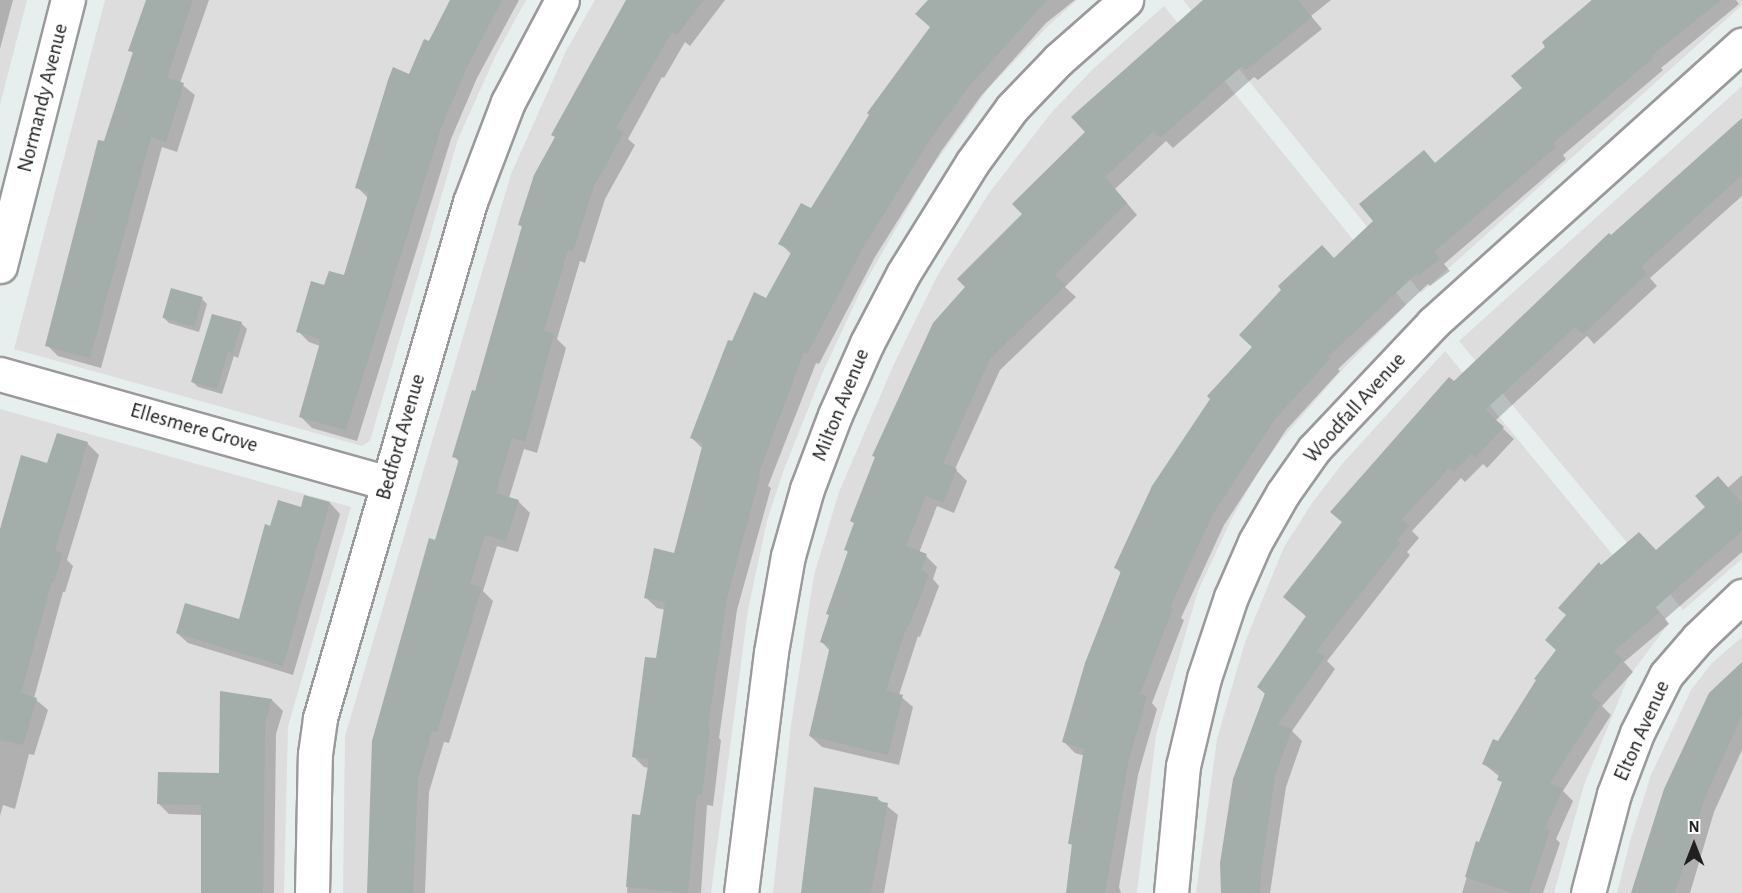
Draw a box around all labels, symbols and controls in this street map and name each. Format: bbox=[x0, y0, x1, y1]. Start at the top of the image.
street label: Normandy Avenue bbox=[12, 21, 74, 175]
street label: Milton Avenue bbox=[807, 345, 875, 465]
street label: Woodfall Avenue bbox=[1299, 347, 1411, 469]
street label: Bedford Avenue bbox=[371, 371, 431, 503]
street label: Ellesmere Grove bbox=[127, 398, 261, 458]
street label: Elton Avenue bbox=[1609, 677, 1675, 785]
north arrow bbox=[1664, 815, 1724, 875]
text: N bbox=[1688, 819, 1700, 835]

